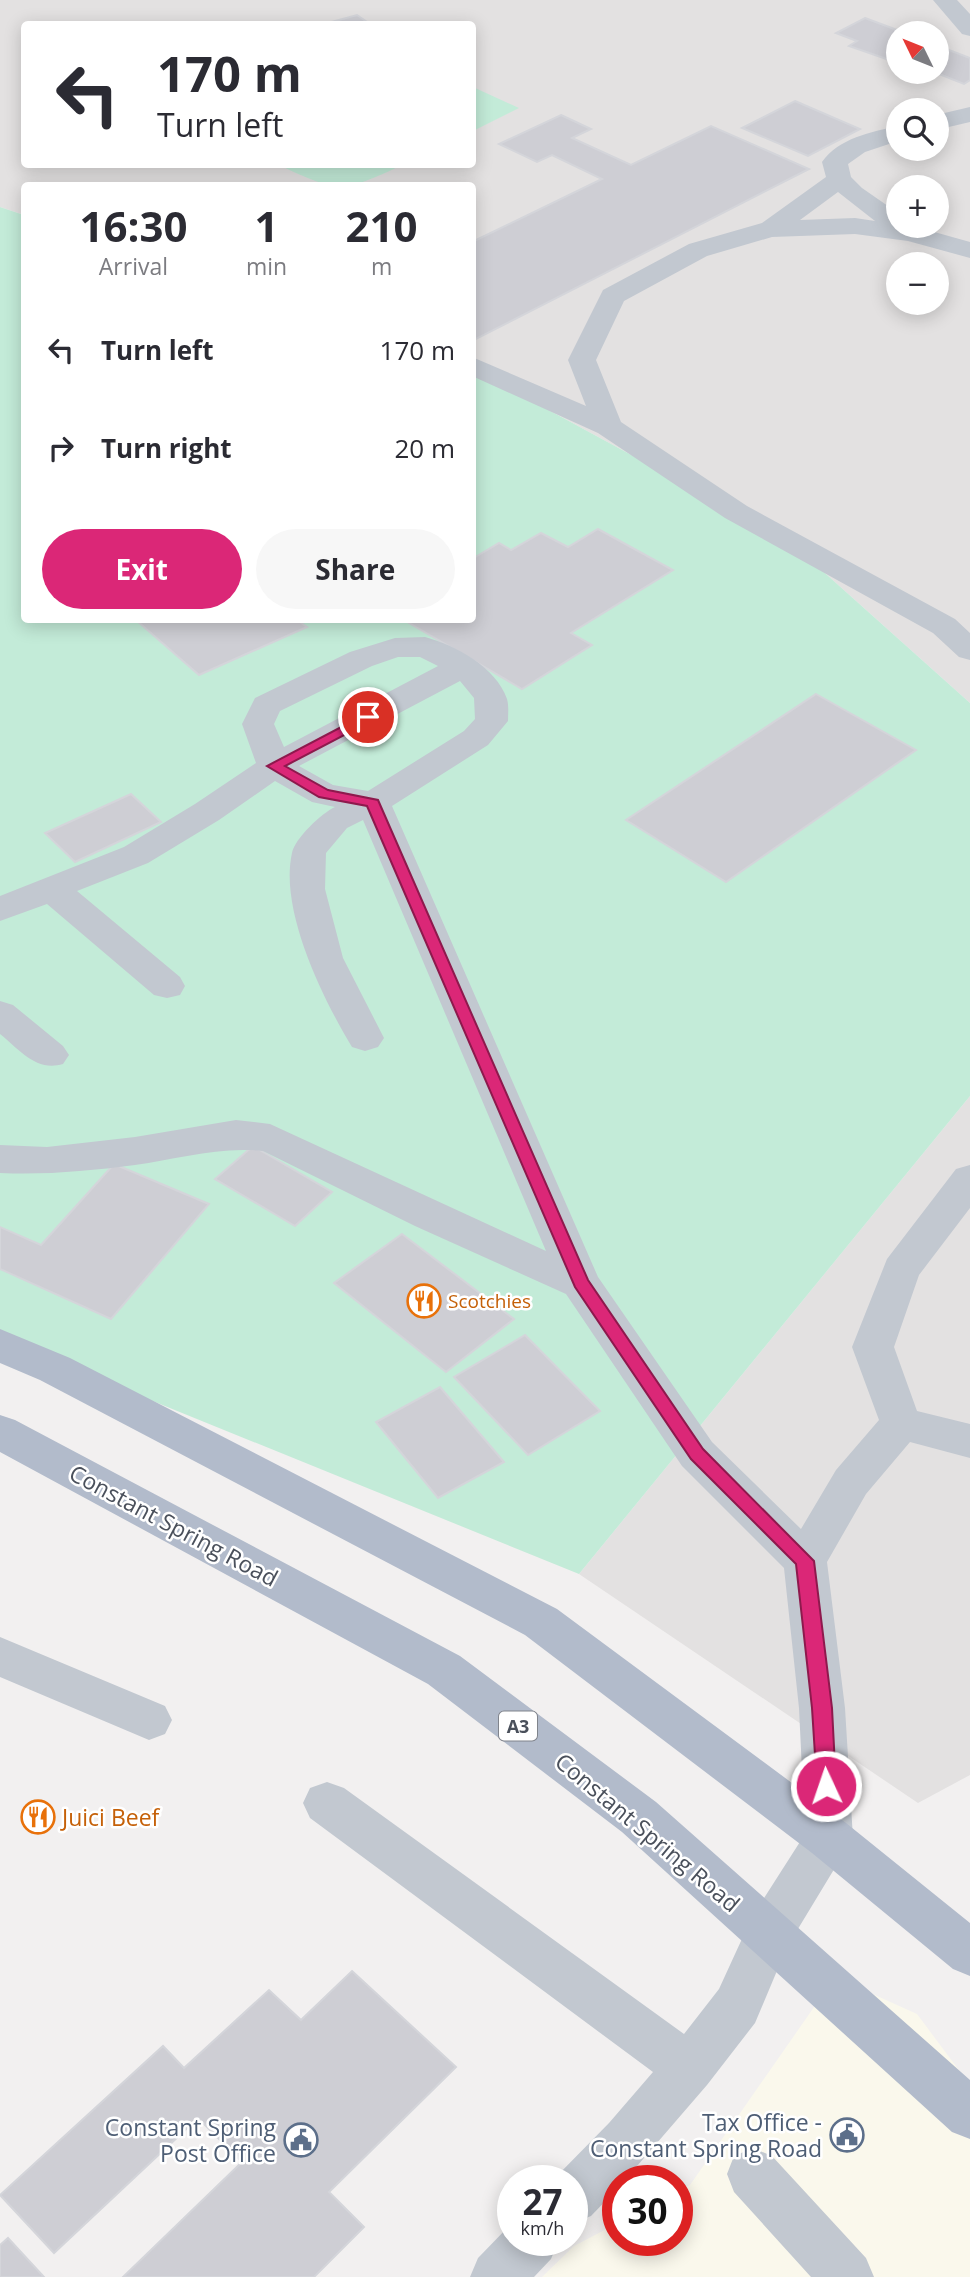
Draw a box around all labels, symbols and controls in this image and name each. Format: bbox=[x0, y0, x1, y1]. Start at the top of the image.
north arrow bbox=[886, 21, 948, 84]
map controls bbox=[886, 21, 949, 315]
text: 170 m bbox=[157, 40, 302, 106]
icon: left bbox=[42, 49, 133, 140]
button: search bbox=[886, 98, 949, 161]
text: Turn left bbox=[157, 103, 283, 146]
button: + bbox=[886, 175, 949, 238]
text: 16:30 bbox=[79, 197, 187, 254]
text: 1 bbox=[254, 197, 279, 254]
text: 210 bbox=[346, 197, 418, 254]
text: Arrival bbox=[99, 250, 168, 282]
text: min bbox=[246, 250, 287, 282]
text: m bbox=[371, 250, 392, 282]
button: − bbox=[886, 252, 949, 315]
icon: left bbox=[42, 331, 80, 369]
text: Turn left bbox=[101, 332, 213, 368]
text: 170 m bbox=[380, 332, 455, 368]
icon: right bbox=[42, 429, 80, 467]
text: Turn right bbox=[101, 430, 232, 466]
text: 20 m bbox=[394, 430, 455, 466]
button: Exit bbox=[42, 529, 242, 609]
button: Share bbox=[256, 529, 455, 609]
pin bbox=[338, 687, 398, 747]
icon: arrive bbox=[349, 698, 387, 736]
restaurant icon: Scotchies bbox=[405, 1282, 443, 1320]
place label: Scotchies bbox=[448, 1288, 531, 1314]
street label: Constant Spring Road bbox=[64, 1456, 284, 1594]
road number: A3 bbox=[499, 1712, 537, 1741]
street label: Constant Spring Road bbox=[549, 1745, 747, 1919]
position arrow bbox=[789, 1749, 863, 1823]
restaurant icon: Juici Beef bbox=[19, 1798, 57, 1836]
place label: Juici Beef bbox=[60, 1801, 161, 1833]
place label: Tax Office - Constant Spring Road bbox=[590, 2106, 822, 2164]
place label: Constant Spring Post Office bbox=[105, 2111, 277, 2169]
public building icon: Tax Office - Constant Spring Road bbox=[828, 2116, 866, 2154]
public building icon: Constant Spring Post Office bbox=[282, 2121, 320, 2159]
speed limit sign: 30 bbox=[602, 2165, 693, 2256]
text: 27 bbox=[522, 2178, 563, 2225]
text: km/h bbox=[521, 2216, 564, 2240]

